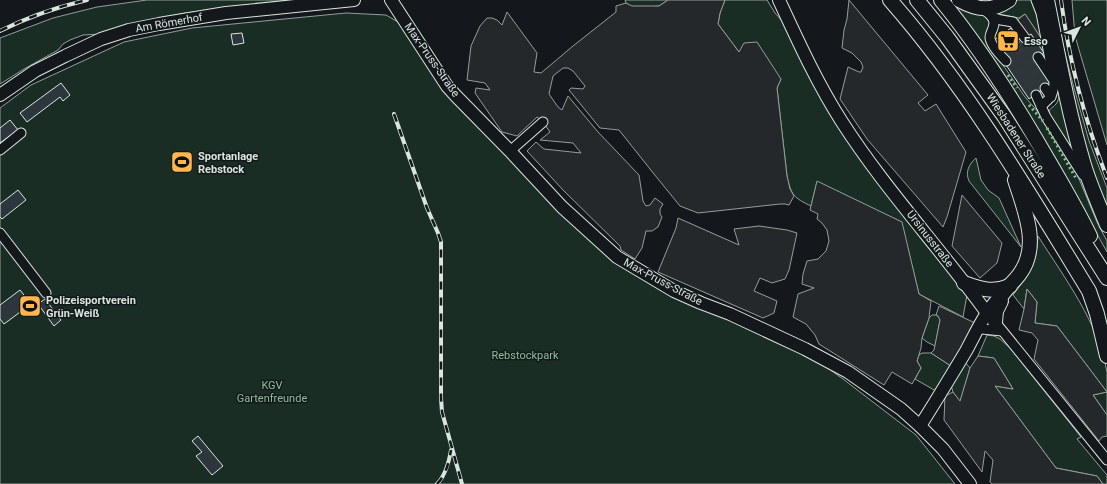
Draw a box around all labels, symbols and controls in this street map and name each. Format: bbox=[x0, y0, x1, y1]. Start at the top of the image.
north arrow bbox=[1059, 8, 1099, 48]
street label: Am Römerhof bbox=[134, 11, 204, 35]
text: N bbox=[1079, 14, 1094, 29]
street label: Max-Pruss-Straße bbox=[402, 21, 462, 100]
supermarket icon: Esso bbox=[995, 28, 1021, 54]
place label: Esso bbox=[1024, 35, 1048, 48]
street label: Wiesbadener Straße bbox=[984, 91, 1048, 181]
sports icon: Sportanlage Rebstock bbox=[169, 149, 195, 175]
place label: Sportanlage Rebstock bbox=[198, 150, 258, 176]
street label: Ursinusstraße bbox=[904, 208, 956, 270]
street label: Max-Pruss-Straße bbox=[621, 256, 705, 308]
sports icon: Polizeisportverein Grün-Weiß bbox=[17, 293, 43, 319]
place label: Polizeisportverein Grün-Weiß bbox=[46, 294, 136, 320]
park label: Rebstockpark bbox=[491, 349, 559, 362]
park label: KGV Gartenfreunde bbox=[237, 379, 307, 405]

